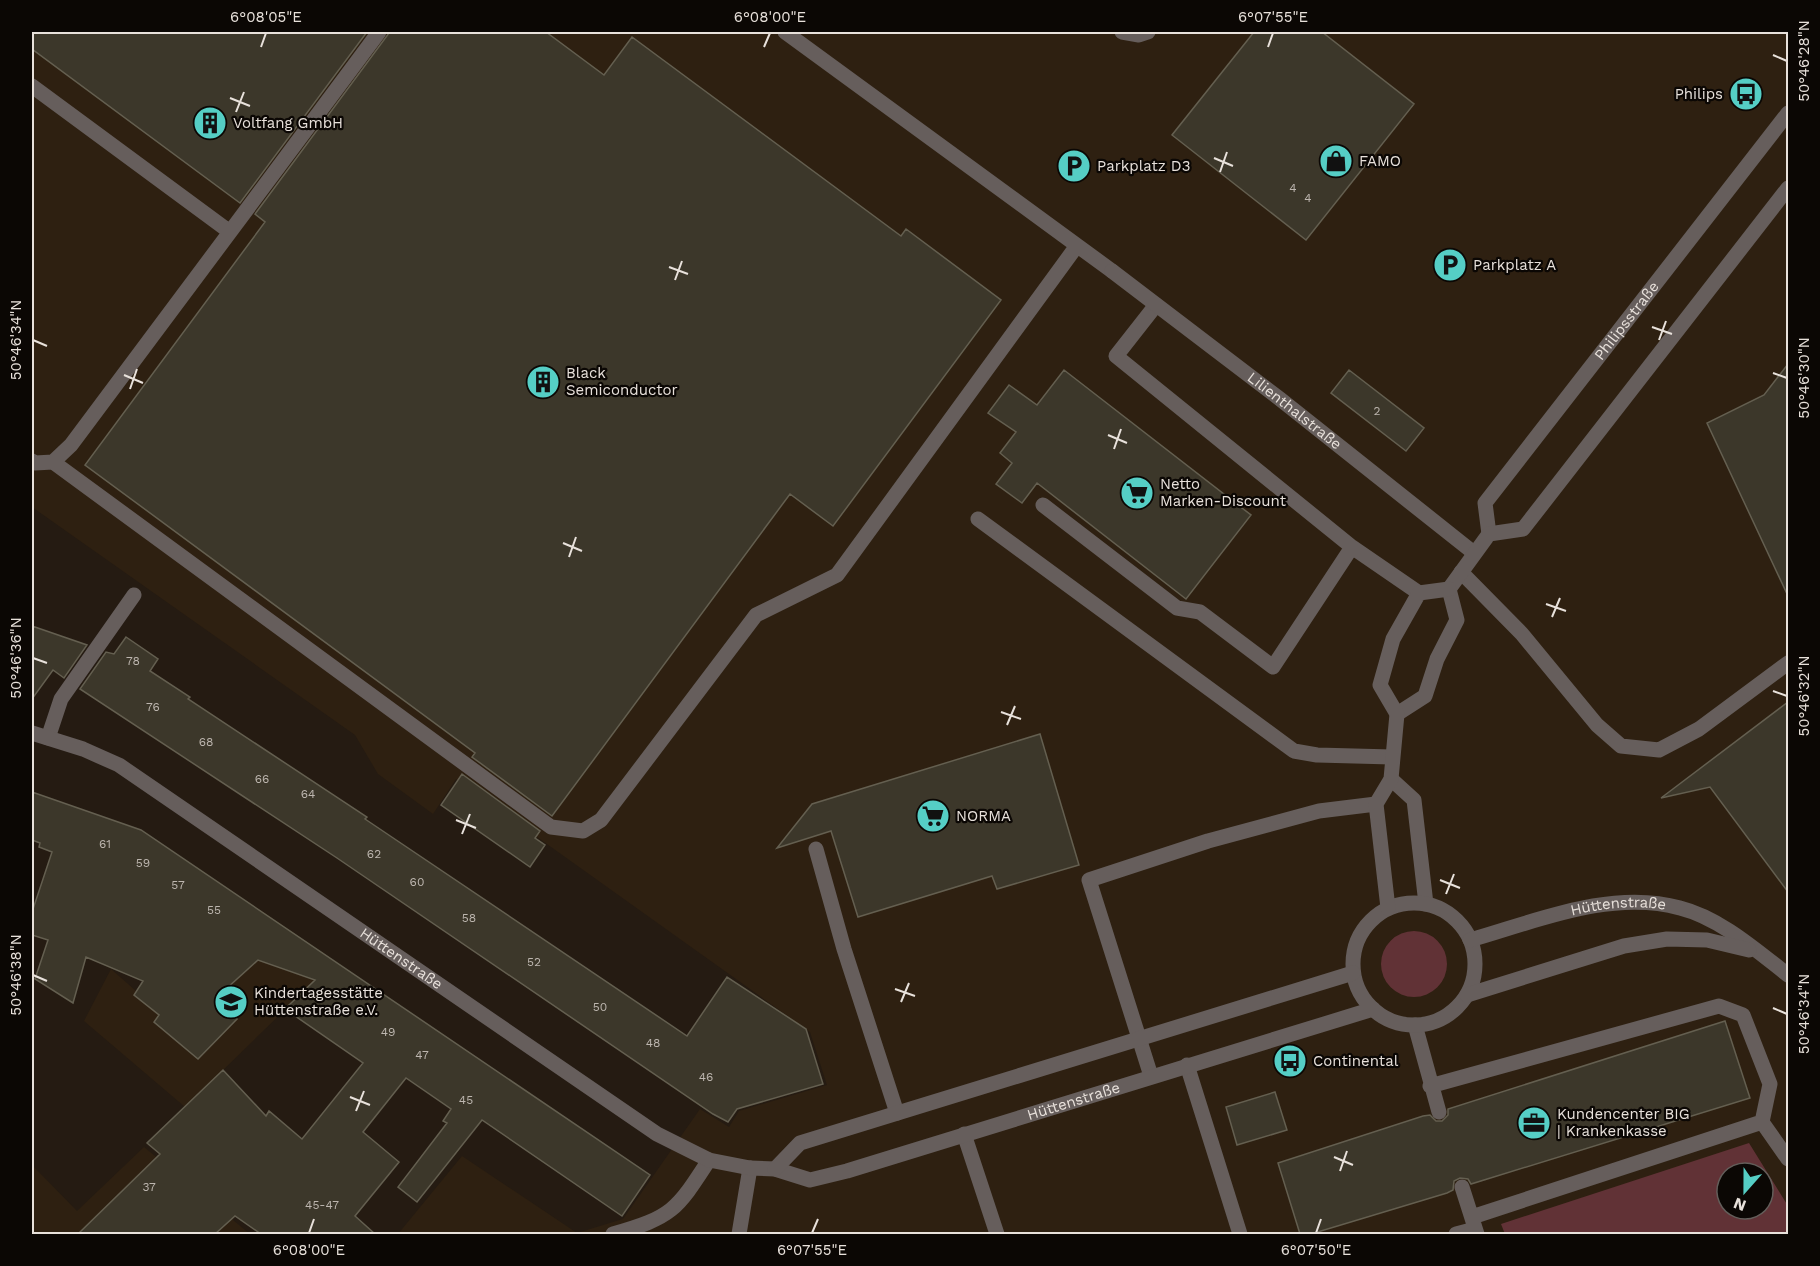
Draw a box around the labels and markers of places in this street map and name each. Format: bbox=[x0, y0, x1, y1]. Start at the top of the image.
bus stop icon: Philips bbox=[1728, 76, 1764, 112]
place label: Philips bbox=[1675, 85, 1723, 103]
building icon: Voltfang GmbH bbox=[192, 105, 228, 141]
place label: Voltfang GmbH bbox=[233, 114, 343, 132]
shop icon: FAMO bbox=[1318, 143, 1354, 179]
parking icon: Parkplatz D3 bbox=[1056, 148, 1092, 184]
place label: FAMO bbox=[1359, 152, 1401, 170]
place label: Parkplatz D3 bbox=[1097, 157, 1190, 175]
parking icon: Parkplatz A bbox=[1432, 247, 1468, 283]
place label: Parkplatz A bbox=[1473, 256, 1556, 274]
building icon: Black Semiconductor bbox=[525, 364, 561, 400]
place label: Black Semiconductor bbox=[566, 364, 678, 399]
supermarket icon: Netto Marken-Discount bbox=[1119, 475, 1155, 511]
place label: Netto Marken-Discount bbox=[1160, 475, 1287, 510]
supermarket icon: NORMA bbox=[915, 798, 951, 834]
place label: NORMA bbox=[956, 807, 1011, 825]
school or university icon: Kindertagesstätte Hüttenstraße e.V. bbox=[213, 984, 249, 1020]
place label: Kindertagesstätte Hüttenstraße e.V. bbox=[254, 984, 383, 1019]
bus stop icon: Continental bbox=[1272, 1043, 1308, 1079]
place label: Continental bbox=[1313, 1052, 1399, 1070]
office icon: Kundencenter BIG | Krankenkasse bbox=[1516, 1105, 1552, 1141]
place label: Kundencenter BIG | Krankenkasse bbox=[1557, 1105, 1690, 1140]

